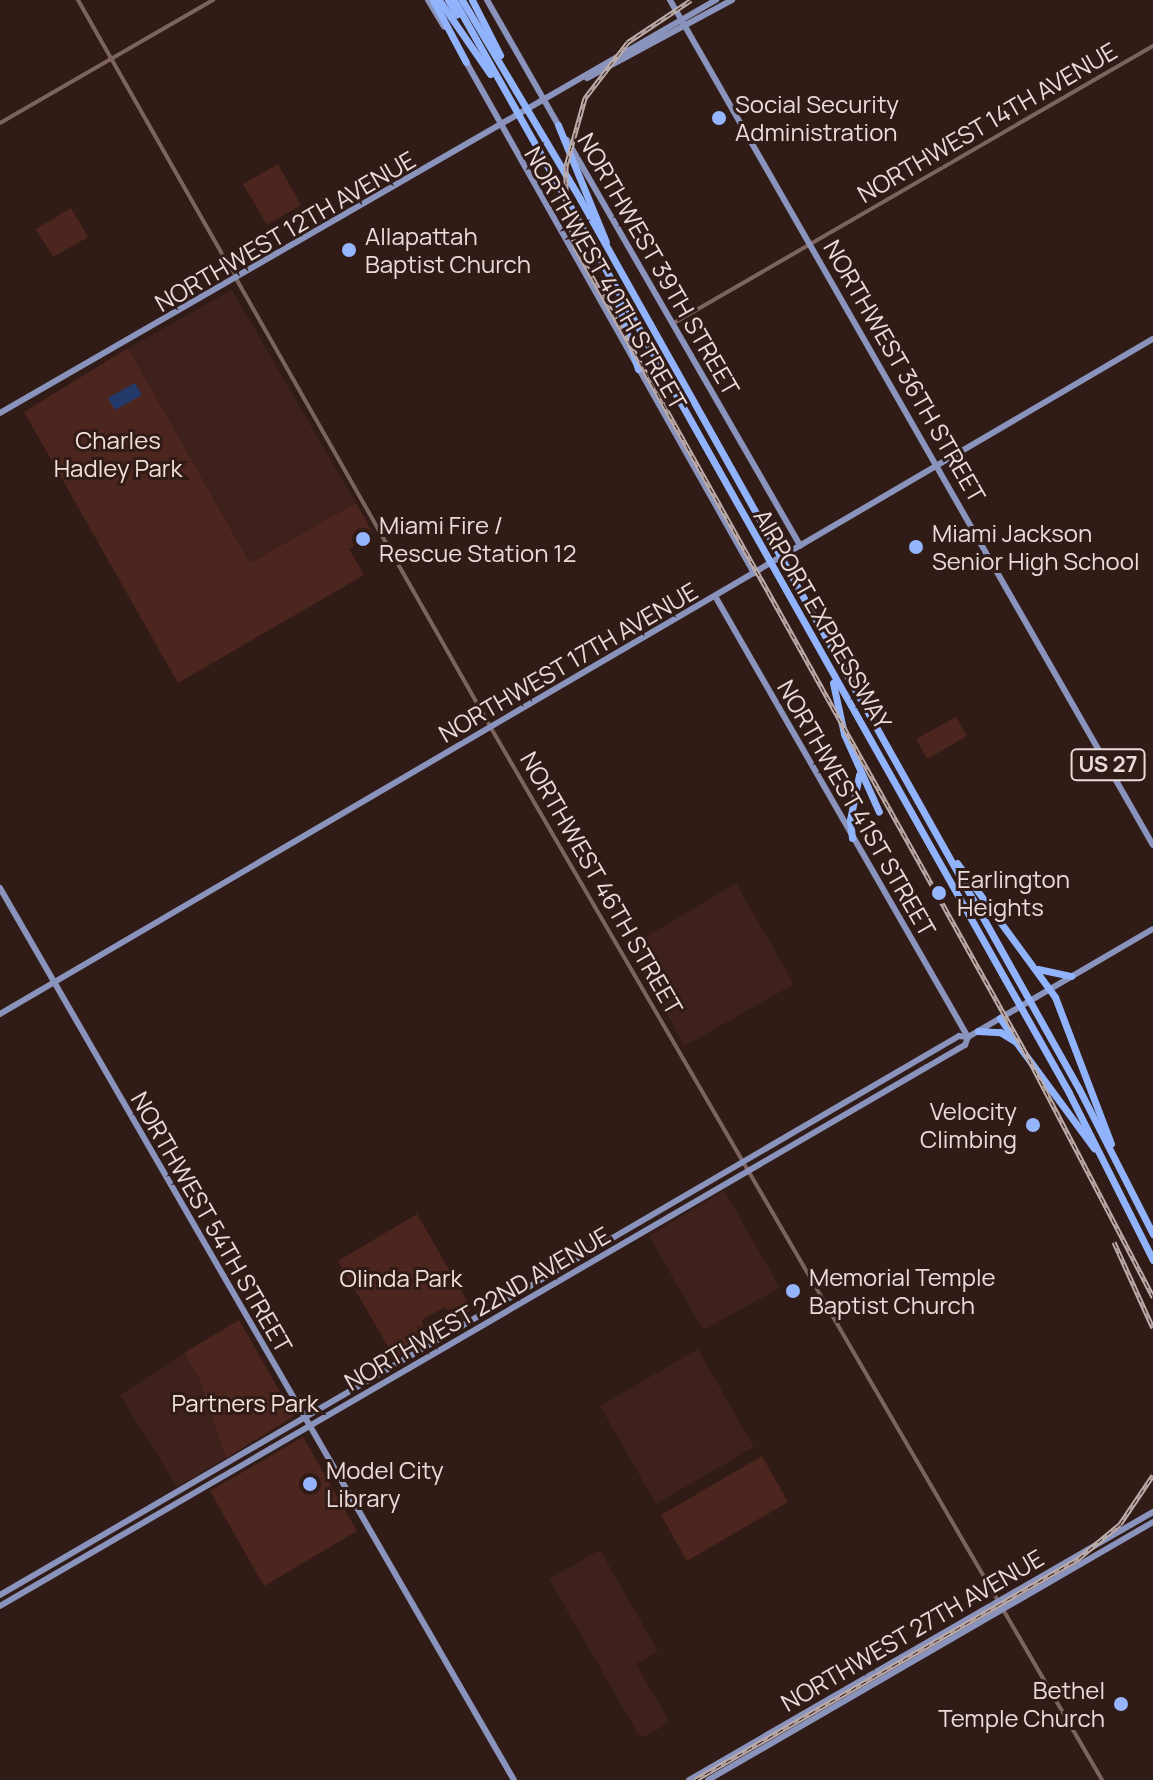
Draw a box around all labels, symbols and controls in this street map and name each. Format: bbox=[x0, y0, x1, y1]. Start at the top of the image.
street label: NORTHWEST 14TH AVENUE bbox=[852, 36, 1122, 208]
place label: Social Security Administration bbox=[735, 90, 899, 146]
marker: Social Security Administration bbox=[710, 109, 728, 127]
street label: NORTHWEST 39TH STREET bbox=[572, 127, 746, 401]
street label: NORTHWEST 40TH STREET bbox=[519, 141, 693, 415]
street label: NORTHWEST 12TH AVENUE bbox=[149, 144, 421, 318]
place label: Allapattah Baptist Church bbox=[365, 222, 531, 278]
street label: NORTHWEST 36TH STREET bbox=[818, 234, 992, 508]
marker: Allapattah Baptist Church bbox=[340, 241, 358, 259]
park label: Charles Hadley Park bbox=[54, 426, 182, 482]
street label: AIRPORT EXPRESSWAY bbox=[748, 503, 898, 735]
place label: Miami Fire / Rescue Station 12 bbox=[379, 511, 576, 567]
place label: Miami Jackson Senior High School bbox=[932, 519, 1140, 575]
marker: Miami Fire / Rescue Station 12 bbox=[354, 530, 372, 548]
marker: Miami Jackson Senior High School bbox=[907, 538, 925, 556]
street label: NORTHWEST 17TH AVENUE bbox=[433, 576, 703, 748]
street label: NORTHWEST 41ST STREET bbox=[771, 674, 943, 942]
street label: NORTHWEST 46TH STREET bbox=[515, 746, 689, 1020]
road number: US 27 bbox=[1070, 747, 1146, 783]
place label: Earlington Heights bbox=[957, 865, 1070, 921]
marker: Earlington Heights bbox=[928, 882, 950, 904]
street label: NORTHWEST 54TH STREET bbox=[125, 1086, 299, 1358]
place label: Velocity Climbing bbox=[920, 1097, 1017, 1153]
marker: Velocity Climbing bbox=[1024, 1116, 1042, 1134]
street label: NORTHWEST 22ND AVENUE bbox=[339, 1220, 615, 1396]
place label: Memorial Temple Baptist Church bbox=[809, 1263, 996, 1319]
park label: Olinda Park bbox=[340, 1264, 462, 1292]
marker: Memorial Temple Baptist Church bbox=[784, 1282, 802, 1300]
park label: Partners Park bbox=[171, 1389, 319, 1417]
place label: Model City Library bbox=[326, 1456, 444, 1512]
marker: Model City Library bbox=[301, 1475, 319, 1493]
street label: NORTHWEST 27TH AVENUE bbox=[775, 1543, 1049, 1717]
place label: Bethel Temple Church bbox=[938, 1676, 1105, 1732]
marker: Bethel Temple Church bbox=[1112, 1695, 1130, 1713]

